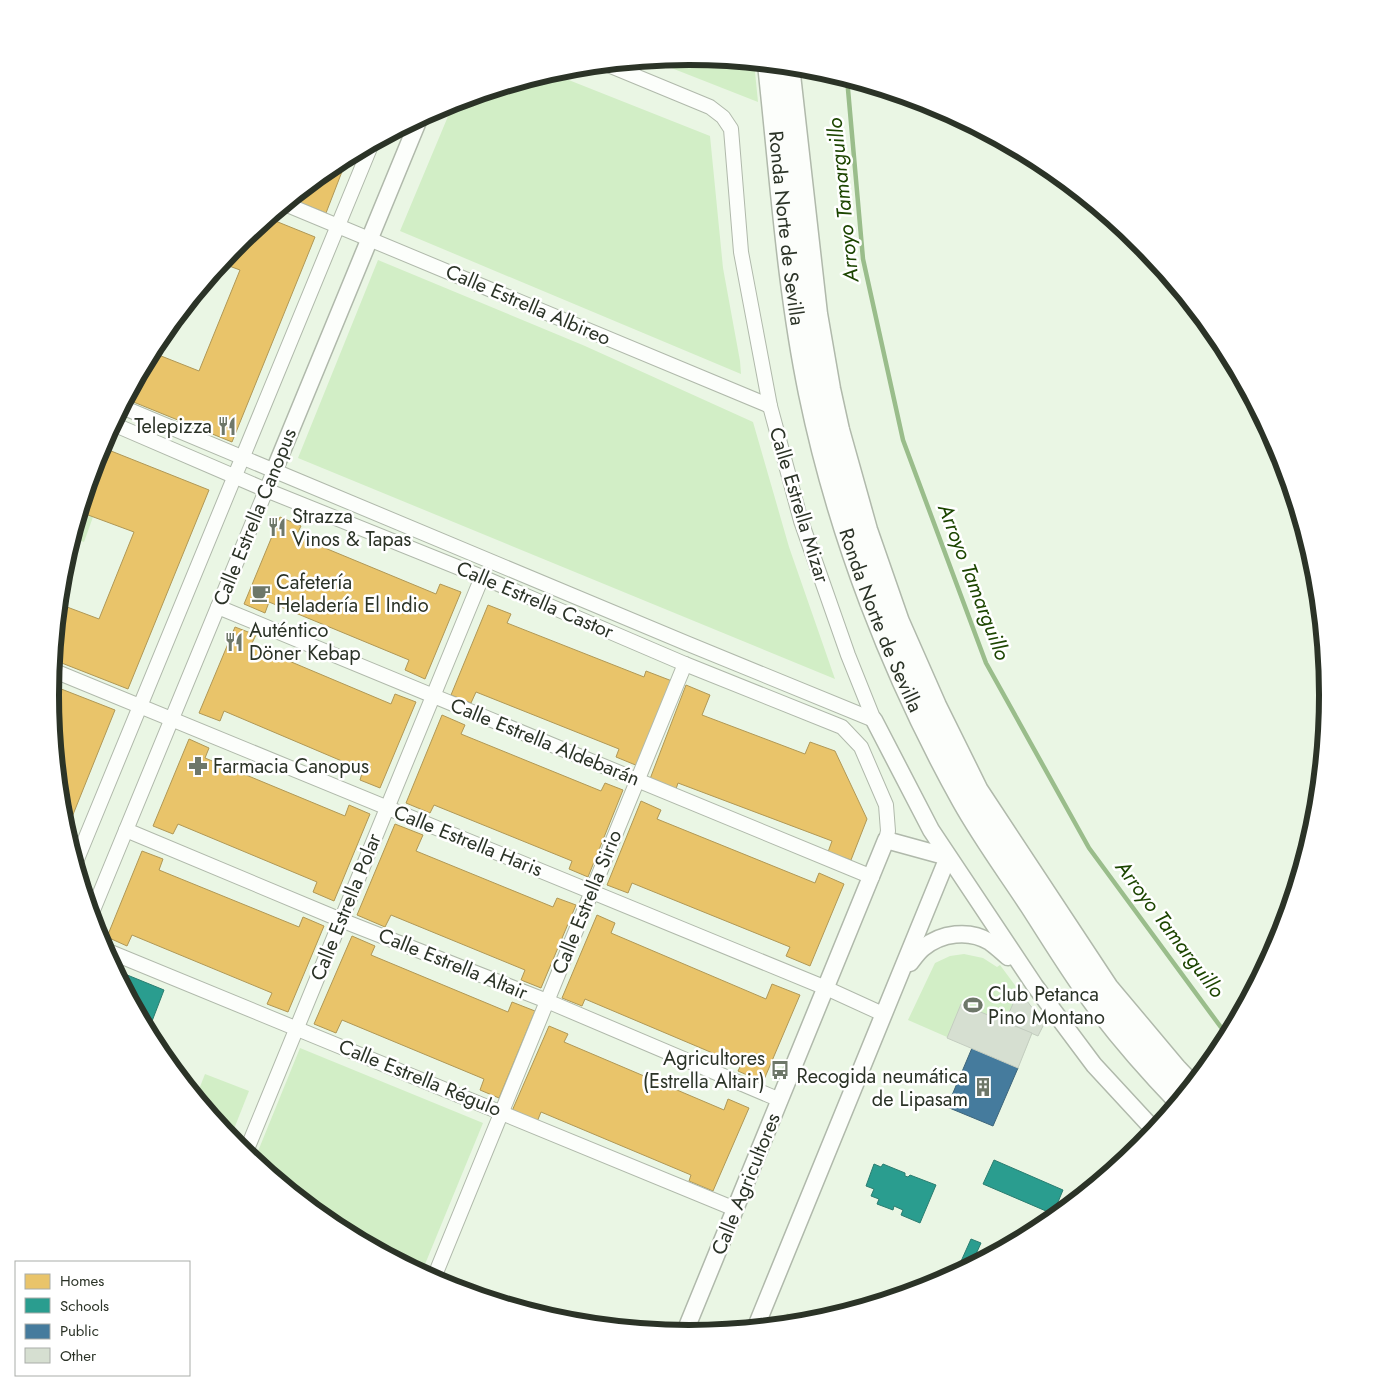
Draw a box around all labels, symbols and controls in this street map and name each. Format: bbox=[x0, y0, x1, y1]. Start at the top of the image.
water label: Arroyo Tamarguillo bbox=[819, 116, 867, 285]
street label: Ronda Norte de Sevilla bbox=[761, 129, 812, 327]
street label: Calle Estrella Albireo bbox=[441, 257, 615, 353]
place label: Telepizza bbox=[134, 412, 212, 441]
restaurant icon: Telepizza bbox=[216, 415, 238, 437]
street label: Calle Estrella Canopus bbox=[206, 424, 304, 610]
street label: Calle Estrella Mizar bbox=[762, 424, 837, 587]
water label: Arroyo Tamarguillo bbox=[930, 499, 1018, 665]
place label: Strazza Vinos & Tapas bbox=[292, 502, 411, 554]
restaurant icon: Strazza Vinos & Tapas bbox=[266, 516, 288, 538]
street label: Ronda Norte de Sevilla bbox=[832, 524, 930, 717]
street label: Calle Estrella Castor bbox=[452, 554, 618, 646]
place label: Cafetería Heladería El Indio bbox=[276, 568, 429, 620]
cafe icon: Cafetería Heladería El Indio bbox=[250, 582, 272, 604]
place label: Auténtico Döner Kebap bbox=[249, 616, 361, 668]
restaurant icon: Auténtico Döner Kebap bbox=[223, 631, 245, 653]
street label: Calle Estrella Aldebarán bbox=[446, 691, 644, 793]
place label: Farmacia Canopus bbox=[213, 752, 369, 781]
pharmacy icon: Farmacia Canopus bbox=[187, 755, 209, 777]
street label: Calle Estrella Haris bbox=[389, 798, 547, 884]
street label: Calle Estrella Sirio bbox=[545, 825, 629, 979]
street label: Calle Estrella Polar bbox=[303, 829, 389, 985]
water label: Arroyo Tamarguillo bbox=[1108, 853, 1232, 1004]
street label: Calle Estrella Altair bbox=[374, 921, 532, 1007]
place label: Club Petanca Pino Montano bbox=[988, 980, 1105, 1032]
sports icon: Club Petanca Pino Montano bbox=[962, 994, 984, 1016]
street label: Calle Estrella Régulo bbox=[334, 1032, 506, 1124]
place label: Agricultores (Estrella Altair) bbox=[643, 1044, 765, 1096]
bus stop icon: Agricultores (Estrella Altair) bbox=[769, 1059, 791, 1081]
place label: Recogida neumática de Lipasam bbox=[797, 1062, 968, 1114]
building icon: Recogida neumática de Lipasam bbox=[972, 1076, 994, 1098]
street label: Calle Agricultores bbox=[704, 1109, 788, 1259]
legend bbox=[15, 1261, 190, 1376]
text: Homes bbox=[60, 1270, 104, 1292]
text: Schools bbox=[60, 1295, 109, 1317]
text: Public bbox=[60, 1320, 99, 1342]
text: Other bbox=[60, 1345, 97, 1367]

